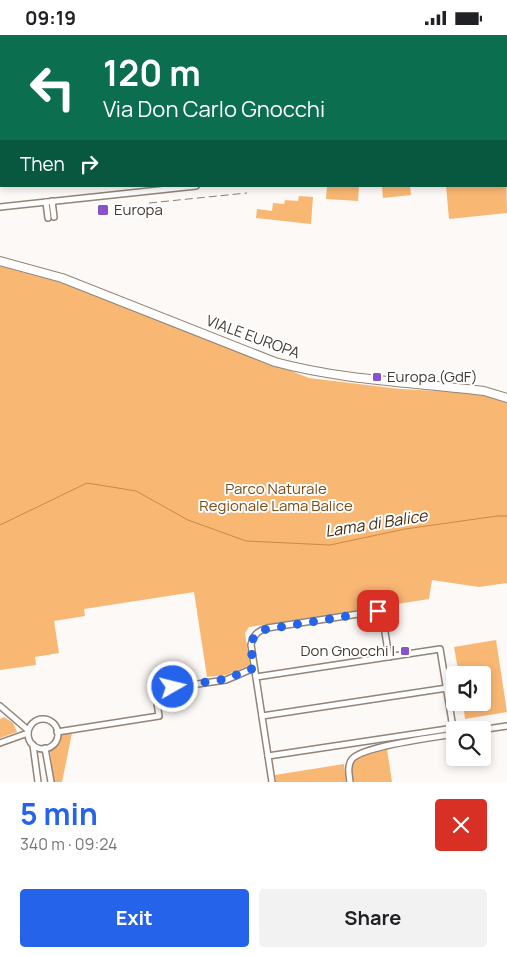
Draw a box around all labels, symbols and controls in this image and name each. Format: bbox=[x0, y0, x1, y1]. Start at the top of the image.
text: 09:19 bbox=[25, 5, 76, 31]
text: 120 m bbox=[103, 49, 201, 97]
icon: left bbox=[20, 55, 85, 120]
text: Via Don Carlo Gnocchi bbox=[103, 94, 325, 124]
icon: right bbox=[75, 150, 103, 178]
text: Then bbox=[20, 151, 65, 177]
place label: Europa bbox=[114, 199, 163, 220]
marker: Europa bbox=[96, 203, 110, 217]
street label: VIALE EUROPA bbox=[203, 310, 303, 363]
place label: Europa (GdF) bbox=[387, 366, 478, 387]
marker: Europa (GdF) bbox=[371, 371, 383, 383]
park label: Parco Naturale Regionale Lama Balice bbox=[199, 478, 353, 516]
water label: Lama di Balice bbox=[323, 504, 430, 542]
pin bbox=[357, 590, 399, 632]
icon: arrive bbox=[364, 597, 392, 625]
place label: Don Gnocchi I bbox=[301, 640, 395, 661]
marker: Don Gnocchi I bbox=[399, 645, 411, 657]
position arrow bbox=[146, 660, 198, 712]
map controls bbox=[446, 666, 491, 766]
button: sound bbox=[446, 666, 491, 711]
button: search bbox=[446, 721, 491, 766]
text: 5 min bbox=[20, 793, 98, 834]
button: close bbox=[435, 799, 487, 851]
text: 340 m · 09:24 bbox=[20, 833, 118, 855]
button: Exit bbox=[20, 889, 249, 947]
button: Share bbox=[259, 889, 487, 947]

